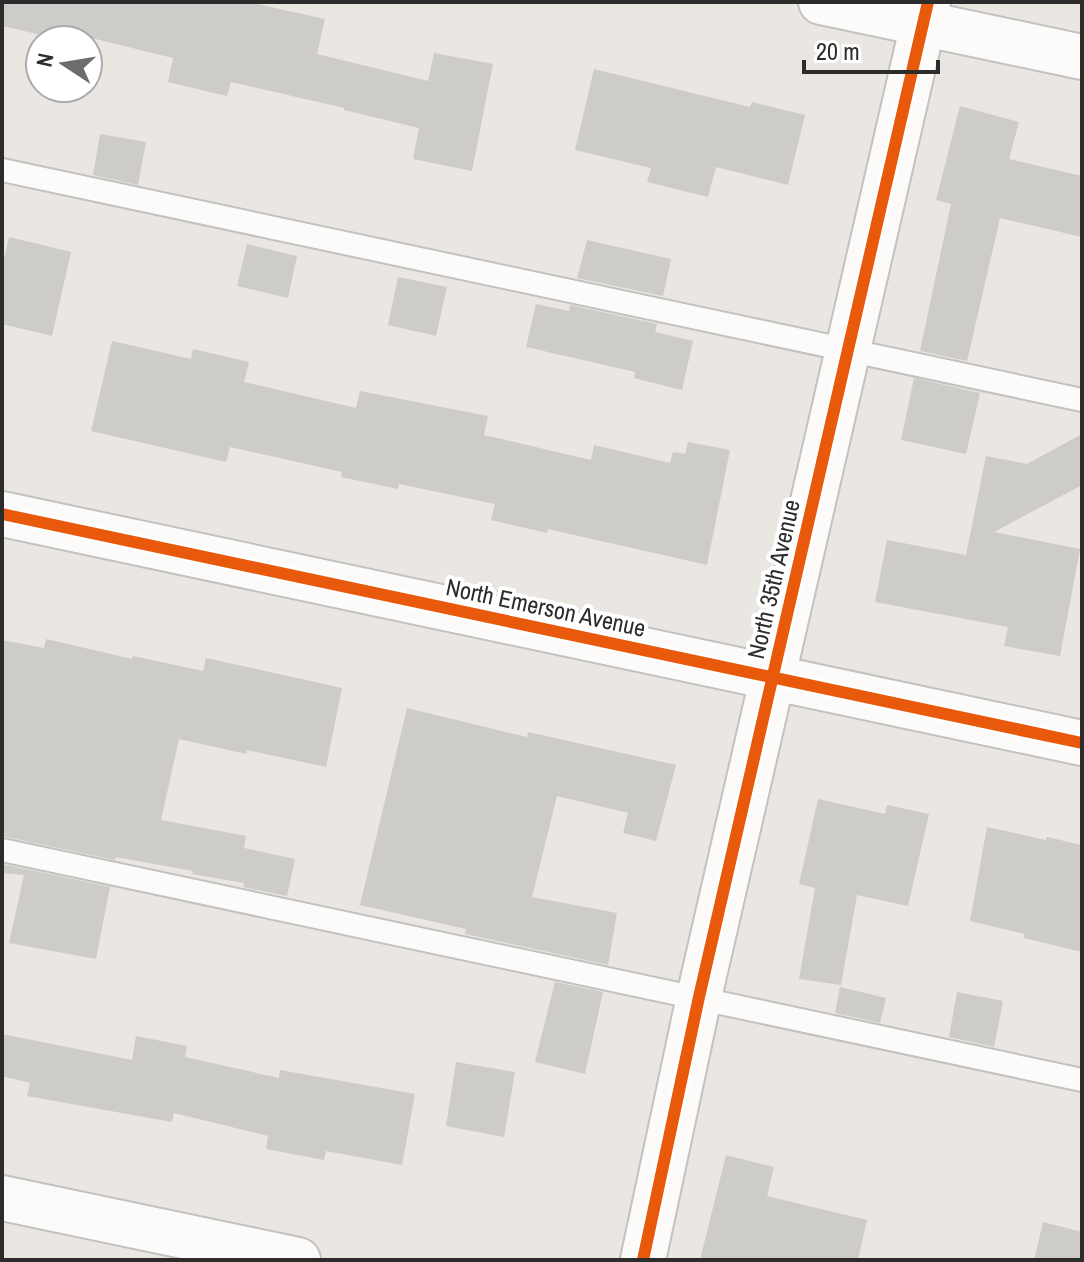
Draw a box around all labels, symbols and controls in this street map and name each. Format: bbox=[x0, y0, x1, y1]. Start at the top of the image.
north arrow bbox=[24, 24, 104, 104]
scale bar bbox=[804, 24, 938, 74]
text: 20 m bbox=[816, 35, 860, 67]
text: N bbox=[28, 50, 60, 69]
street label: North 35th Avenue bbox=[739, 496, 807, 662]
street label: North Emerson Avenue bbox=[443, 570, 649, 644]

